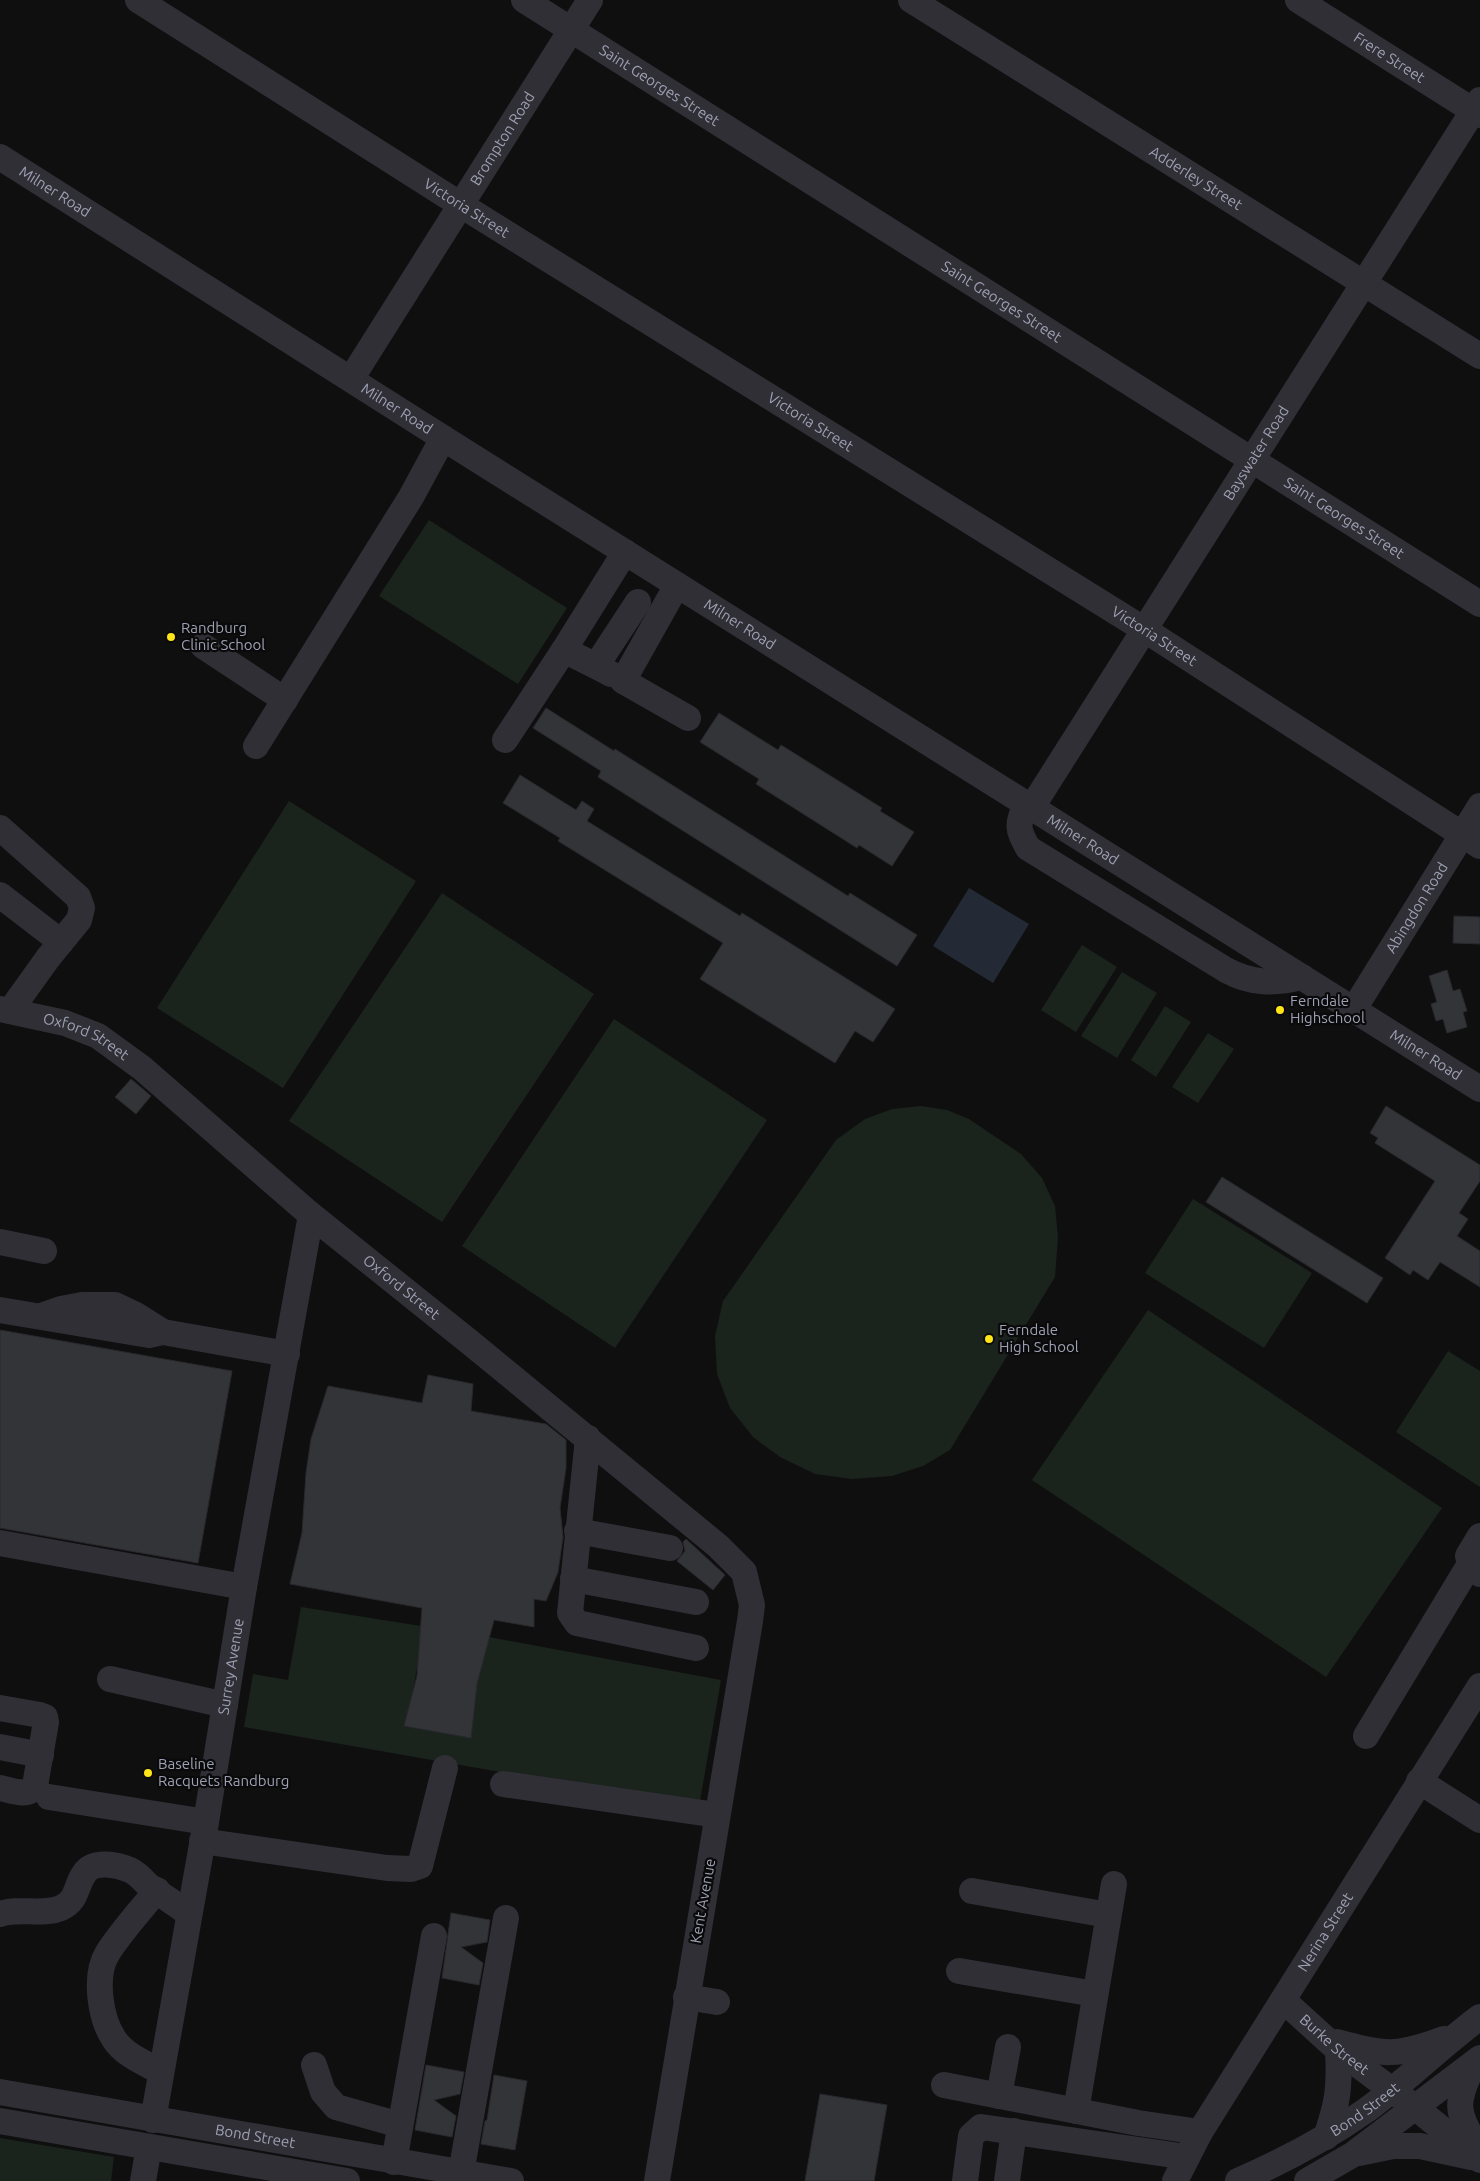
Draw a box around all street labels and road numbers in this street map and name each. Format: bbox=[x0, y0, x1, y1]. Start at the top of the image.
street label: Frere Street bbox=[1351, 28, 1428, 86]
street label: Saint Georges Street bbox=[596, 41, 723, 129]
street label: Brompton Road bbox=[466, 89, 538, 188]
street label: Adderley Street bbox=[1147, 142, 1246, 213]
street label: Milner Road bbox=[16, 162, 94, 220]
street label: Victoria Street bbox=[421, 175, 513, 241]
street label: Saint Georges Street bbox=[939, 257, 1065, 346]
street label: Milner Road bbox=[358, 379, 436, 437]
street label: Victoria Street bbox=[765, 389, 857, 455]
street label: Bayswater Road bbox=[1220, 403, 1292, 503]
street label: Saint Georges Street bbox=[1281, 473, 1408, 562]
street label: Milner Road bbox=[701, 595, 779, 653]
street label: Victoria Street bbox=[1109, 602, 1200, 669]
street label: Milner Road bbox=[1044, 810, 1122, 868]
street label: Abingdon Road bbox=[1382, 859, 1451, 956]
street label: Oxford Street bbox=[42, 1010, 132, 1064]
street label: Milner Road bbox=[1387, 1026, 1465, 1083]
street label: Oxford Street bbox=[360, 1251, 443, 1323]
street label: Surrey Avenue bbox=[214, 1617, 247, 1716]
street label: Kent Avenue bbox=[687, 1857, 718, 1945]
street label: Nerina Street bbox=[1294, 1889, 1356, 1974]
street label: Burke Street bbox=[1297, 2011, 1372, 2078]
street label: Bond Street bbox=[1327, 2079, 1403, 2140]
street label: Bond Street bbox=[214, 2121, 297, 2151]

